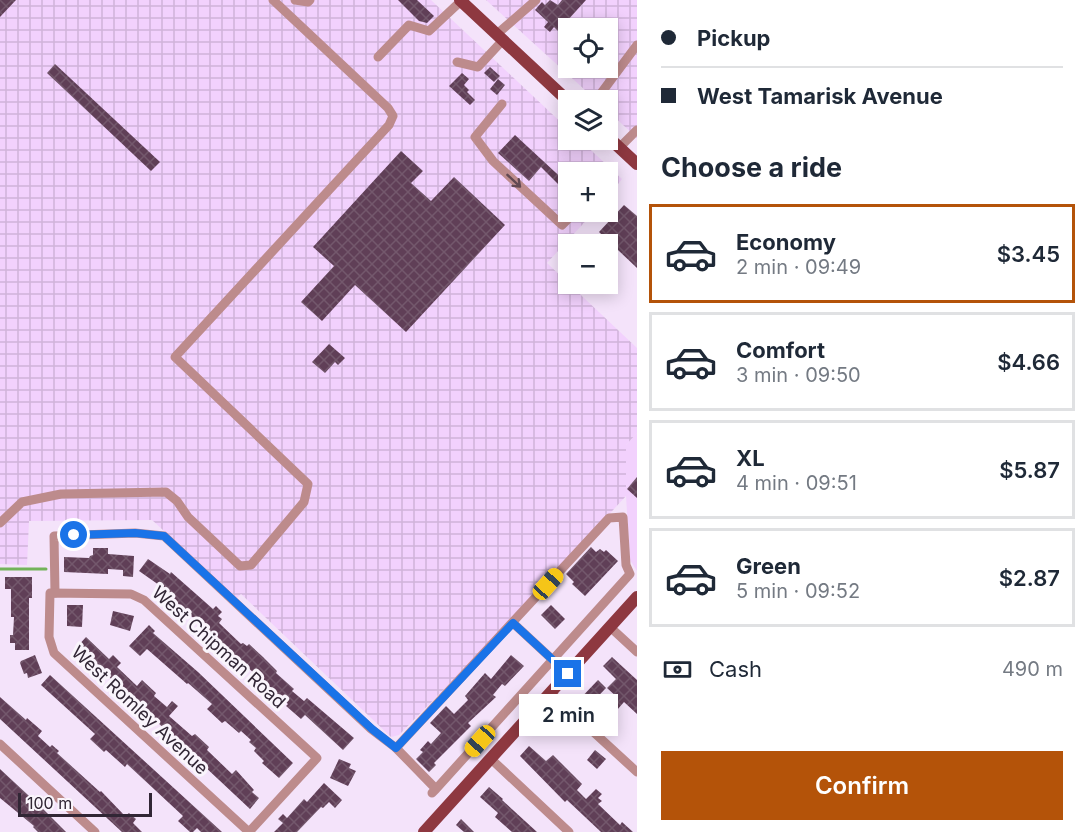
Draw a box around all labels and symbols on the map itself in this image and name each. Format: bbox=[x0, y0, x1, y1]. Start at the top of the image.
one-way arrow bbox=[506, 174, 521, 188]
route start bbox=[60, 521, 87, 548]
car bbox=[529, 565, 567, 603]
street label: West Chipman Road bbox=[148, 582, 290, 712]
street label: West Romley Avenue bbox=[68, 641, 212, 779]
route end bbox=[554, 660, 581, 687]
callout: 2 min bbox=[518, 695, 618, 737]
car bbox=[461, 722, 499, 760]
scale bar bbox=[18, 790, 152, 818]

